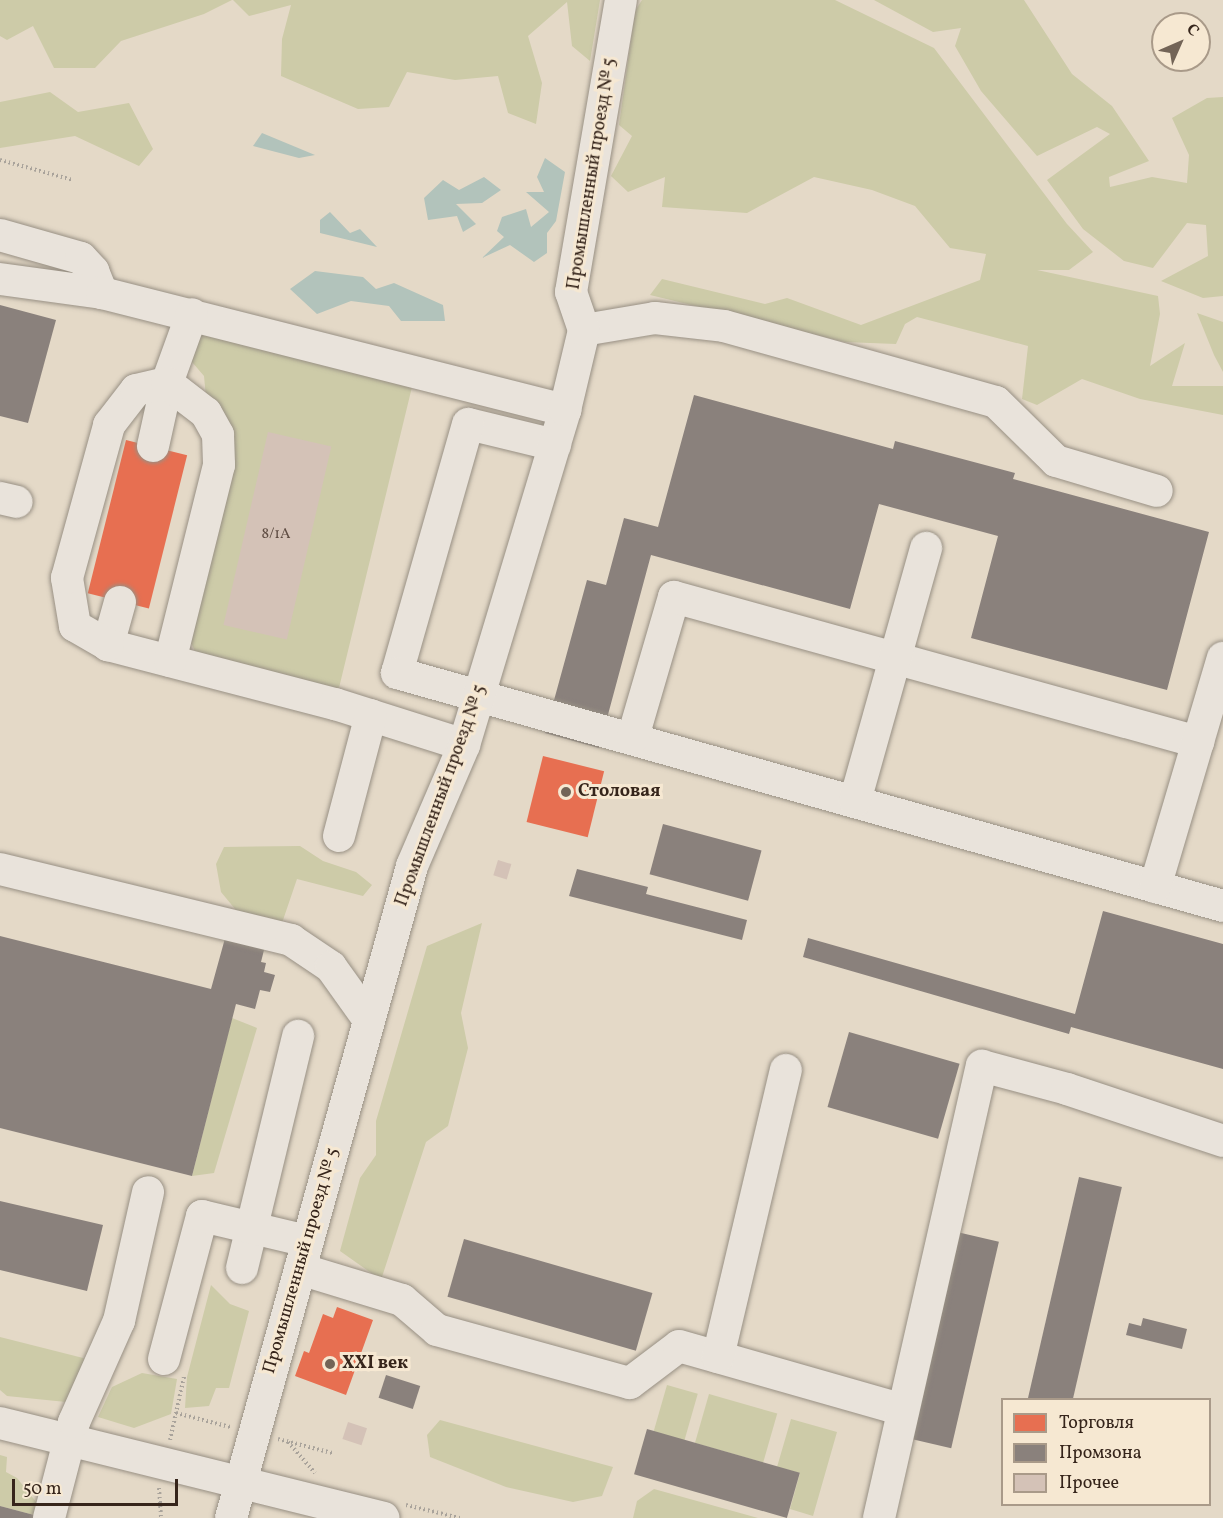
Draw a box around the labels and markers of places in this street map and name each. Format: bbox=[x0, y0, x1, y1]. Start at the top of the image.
place label: Столовая bbox=[578, 781, 660, 803]
marker: Столовая bbox=[559, 785, 573, 799]
place label: XXI век bbox=[342, 1353, 408, 1375]
marker: XXI век bbox=[323, 1357, 337, 1371]

